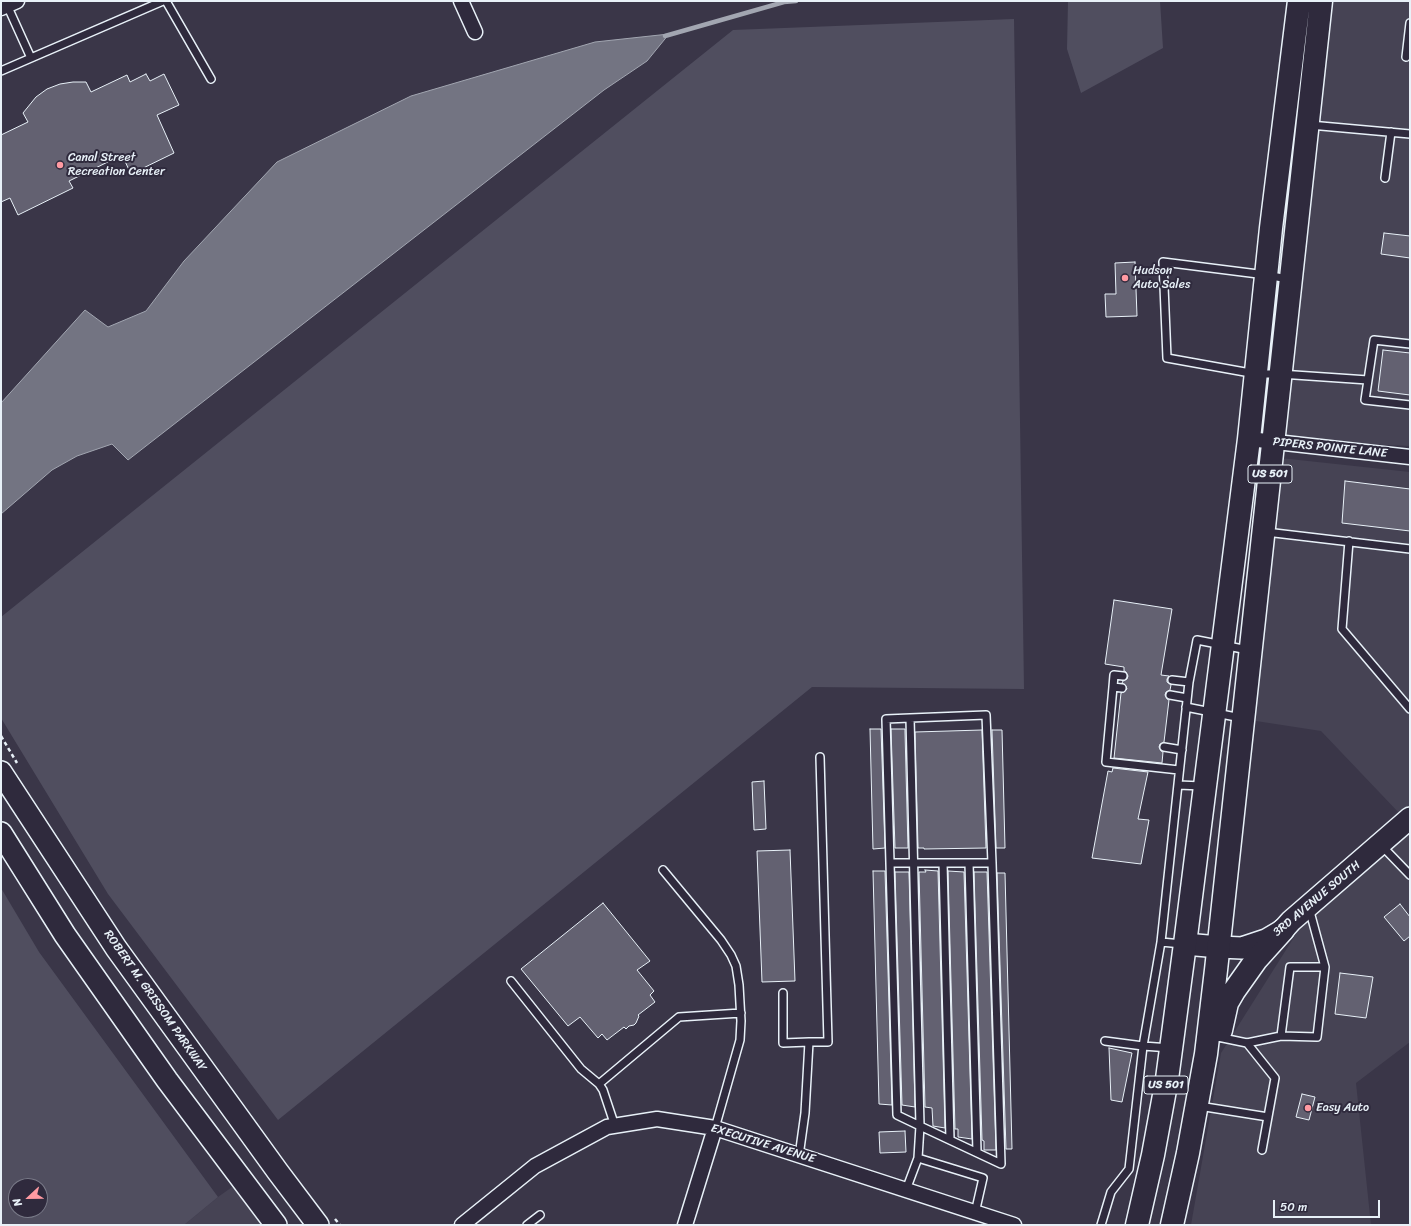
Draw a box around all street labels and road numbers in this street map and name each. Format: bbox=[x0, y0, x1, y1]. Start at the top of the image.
street label: PIPERS POINTE LANE bbox=[1272, 435, 1388, 461]
road number: US 501 bbox=[1248, 465, 1292, 483]
street label: 3RD AVENUE SOUTH bbox=[1270, 858, 1364, 940]
street label: ROBERT M. GRISSOM PARKWAY bbox=[101, 928, 209, 1074]
road number: US 501 bbox=[1144, 1076, 1188, 1094]
street label: EXECUTIVE AVENUE bbox=[709, 1121, 817, 1167]

